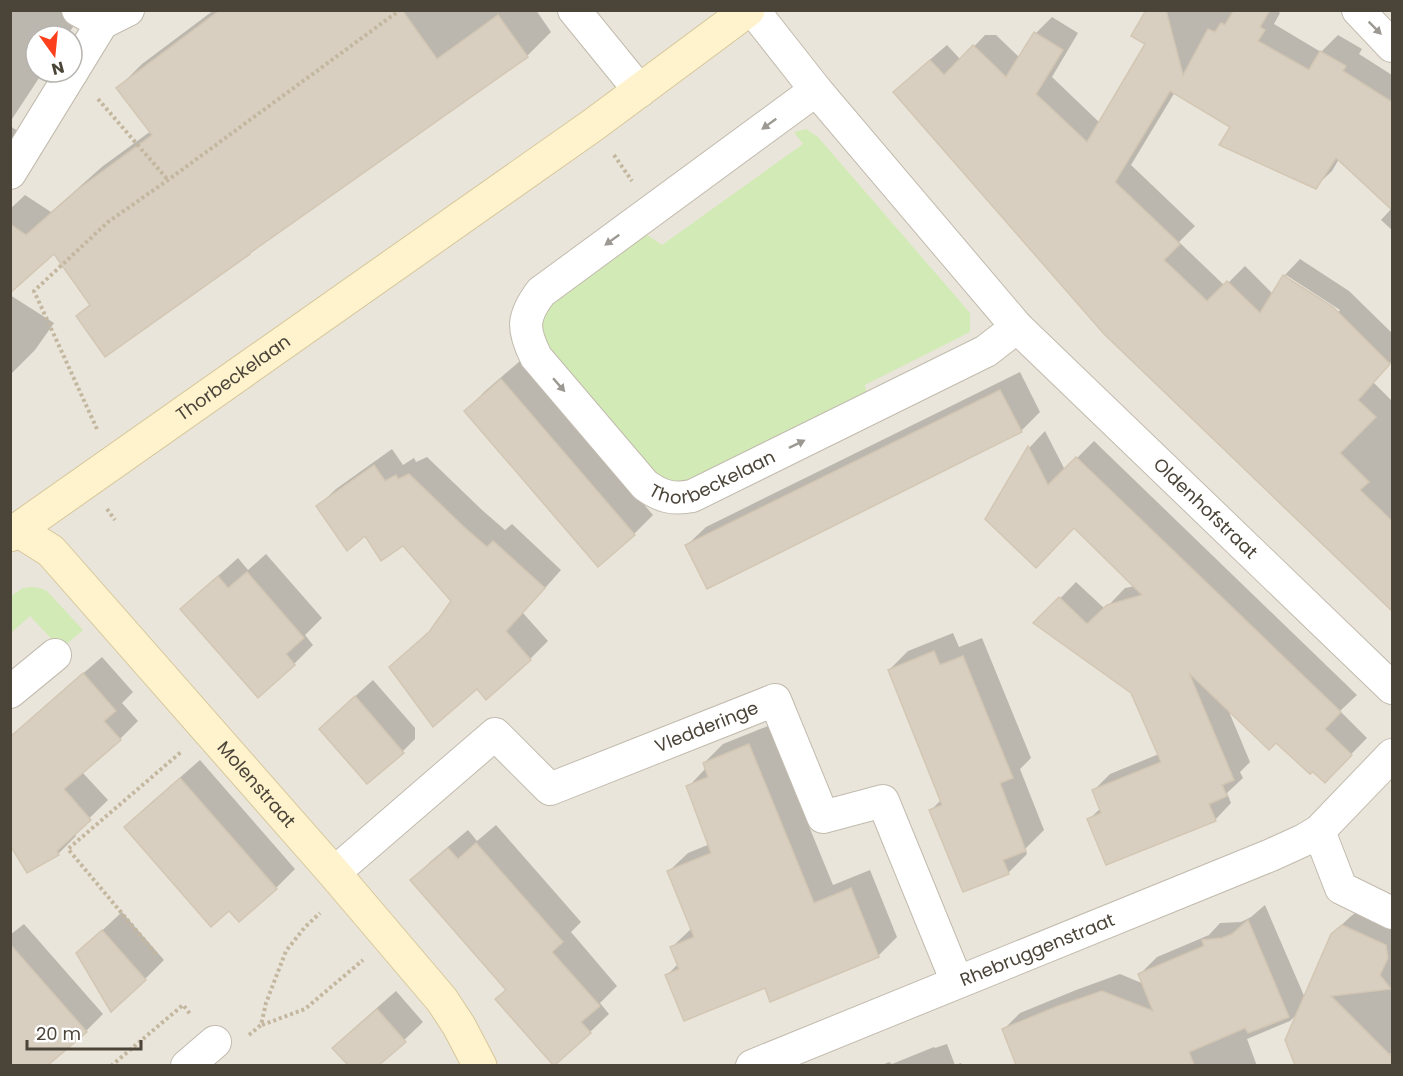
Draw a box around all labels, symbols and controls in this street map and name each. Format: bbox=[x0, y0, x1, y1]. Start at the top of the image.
one-way arrow bbox=[1368, 21, 1382, 36]
north arrow bbox=[24, 24, 84, 84]
text: N bbox=[49, 55, 67, 81]
one-way arrow bbox=[761, 118, 776, 130]
one-way arrow bbox=[604, 234, 620, 246]
street label: Thorbeckelaan bbox=[171, 329, 295, 426]
one-way arrow bbox=[552, 377, 565, 392]
one-way arrow bbox=[789, 439, 806, 449]
street label: Thorbeckelaan bbox=[645, 444, 779, 510]
street label: Oldenhofstraat bbox=[1148, 452, 1263, 564]
street label: Vledderinge bbox=[651, 695, 762, 758]
street label: Molenstraat bbox=[212, 735, 302, 833]
street label: Rhebruggenstraat bbox=[956, 907, 1118, 992]
scale bar bbox=[27, 1013, 141, 1051]
text: 20 m bbox=[36, 1021, 81, 1046]

